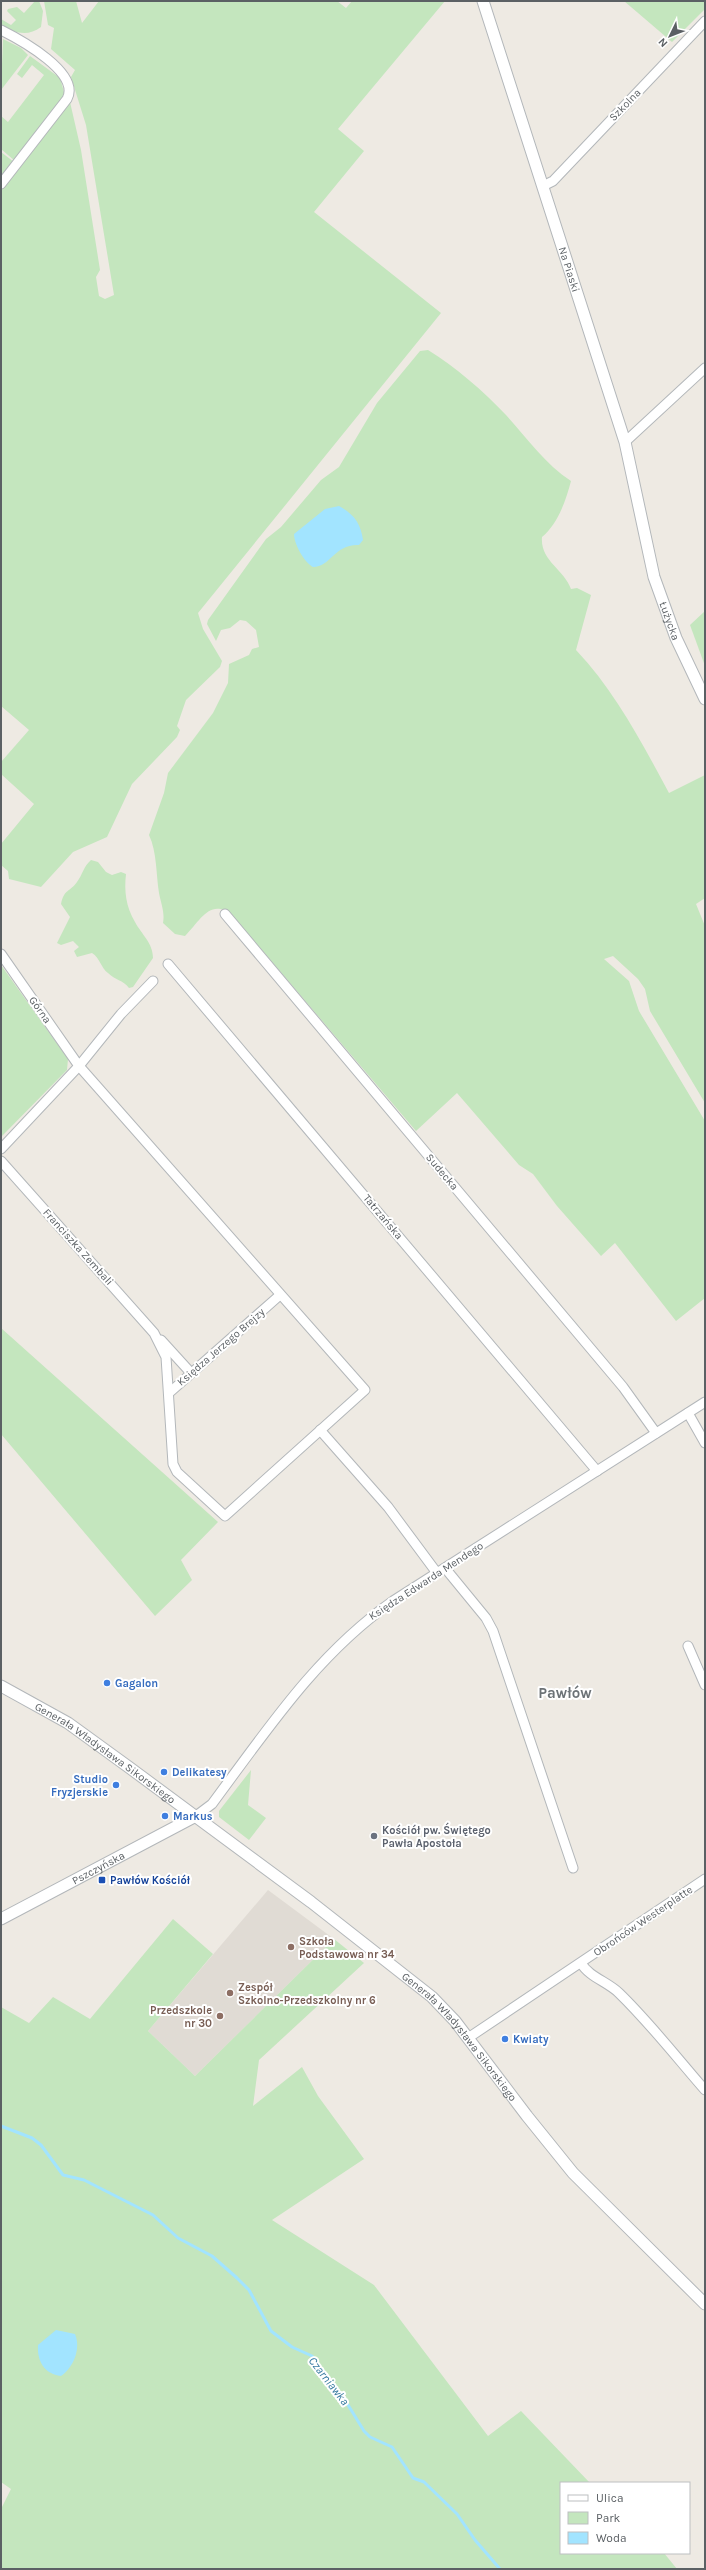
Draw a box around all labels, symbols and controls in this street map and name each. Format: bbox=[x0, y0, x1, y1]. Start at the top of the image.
north arrow bbox=[650, 16, 690, 56]
text: N bbox=[656, 35, 670, 50]
street label: Szkolna bbox=[606, 86, 644, 124]
street label: Na Piaski bbox=[556, 245, 583, 294]
street label: Łużycka bbox=[657, 600, 683, 642]
street label: Górna bbox=[26, 994, 54, 1026]
street label: Sudecka bbox=[423, 1151, 461, 1193]
street label: Tatrzańska bbox=[360, 1192, 406, 1242]
street label: Franciszka Zembali bbox=[40, 1206, 116, 1288]
street label: Księdza Jerzego Brejzy bbox=[175, 1305, 267, 1389]
street label: Księdza Edwarda Mendego bbox=[366, 1539, 486, 1623]
place label: Gagalon bbox=[115, 1677, 158, 1690]
marker: Gagalon bbox=[102, 1678, 112, 1688]
district label: Pawłów bbox=[538, 1684, 592, 1702]
street label: Generała Władysława Sikorskiego bbox=[33, 1700, 178, 1806]
place label: Delikatesy bbox=[172, 1766, 227, 1779]
marker: Delikatesy bbox=[159, 1767, 169, 1777]
place label: Studio Fryzjerskie bbox=[51, 1773, 108, 1799]
marker: Studio Fryzjerskie bbox=[111, 1780, 121, 1790]
place label: Markus bbox=[173, 1810, 213, 1823]
marker: Markus bbox=[160, 1811, 170, 1821]
place label: Kościół pw. Świętego Pawła Apostoła bbox=[382, 1822, 491, 1850]
marker: Kościół pw. Świętego Pawła Apostoła bbox=[369, 1831, 379, 1841]
street label: Pszczyńska bbox=[70, 1848, 127, 1887]
place label: Pawłów Kościół bbox=[110, 1874, 191, 1887]
marker: Pawłów Kościół bbox=[97, 1875, 107, 1885]
street label: Obrońców Westerplatte bbox=[591, 1883, 695, 1959]
place label: Szkoła Podstawowa nr 34 bbox=[299, 1935, 395, 1961]
marker: Szkoła Podstawowa nr 34 bbox=[286, 1942, 296, 1952]
street label: Generała Władysława Sikorskiego bbox=[399, 1969, 520, 2104]
place label: Zespół Szkolno-Przedszkolny nr 6 bbox=[238, 1981, 376, 2007]
marker: Zespół Szkolno-Przedszkolny nr 6 bbox=[225, 1988, 235, 1998]
place label: Przedszkole nr 30 bbox=[150, 2004, 212, 2030]
marker: Przedszkole nr 30 bbox=[215, 2011, 225, 2021]
place label: Kwiaty bbox=[513, 2033, 549, 2046]
marker: Kwiaty bbox=[500, 2034, 510, 2044]
water label: Czarniawka bbox=[306, 2354, 352, 2408]
legend bbox=[560, 2482, 690, 2554]
text: Ulica bbox=[596, 2491, 624, 2505]
text: Park bbox=[596, 2511, 621, 2525]
text: Woda bbox=[596, 2531, 627, 2545]

